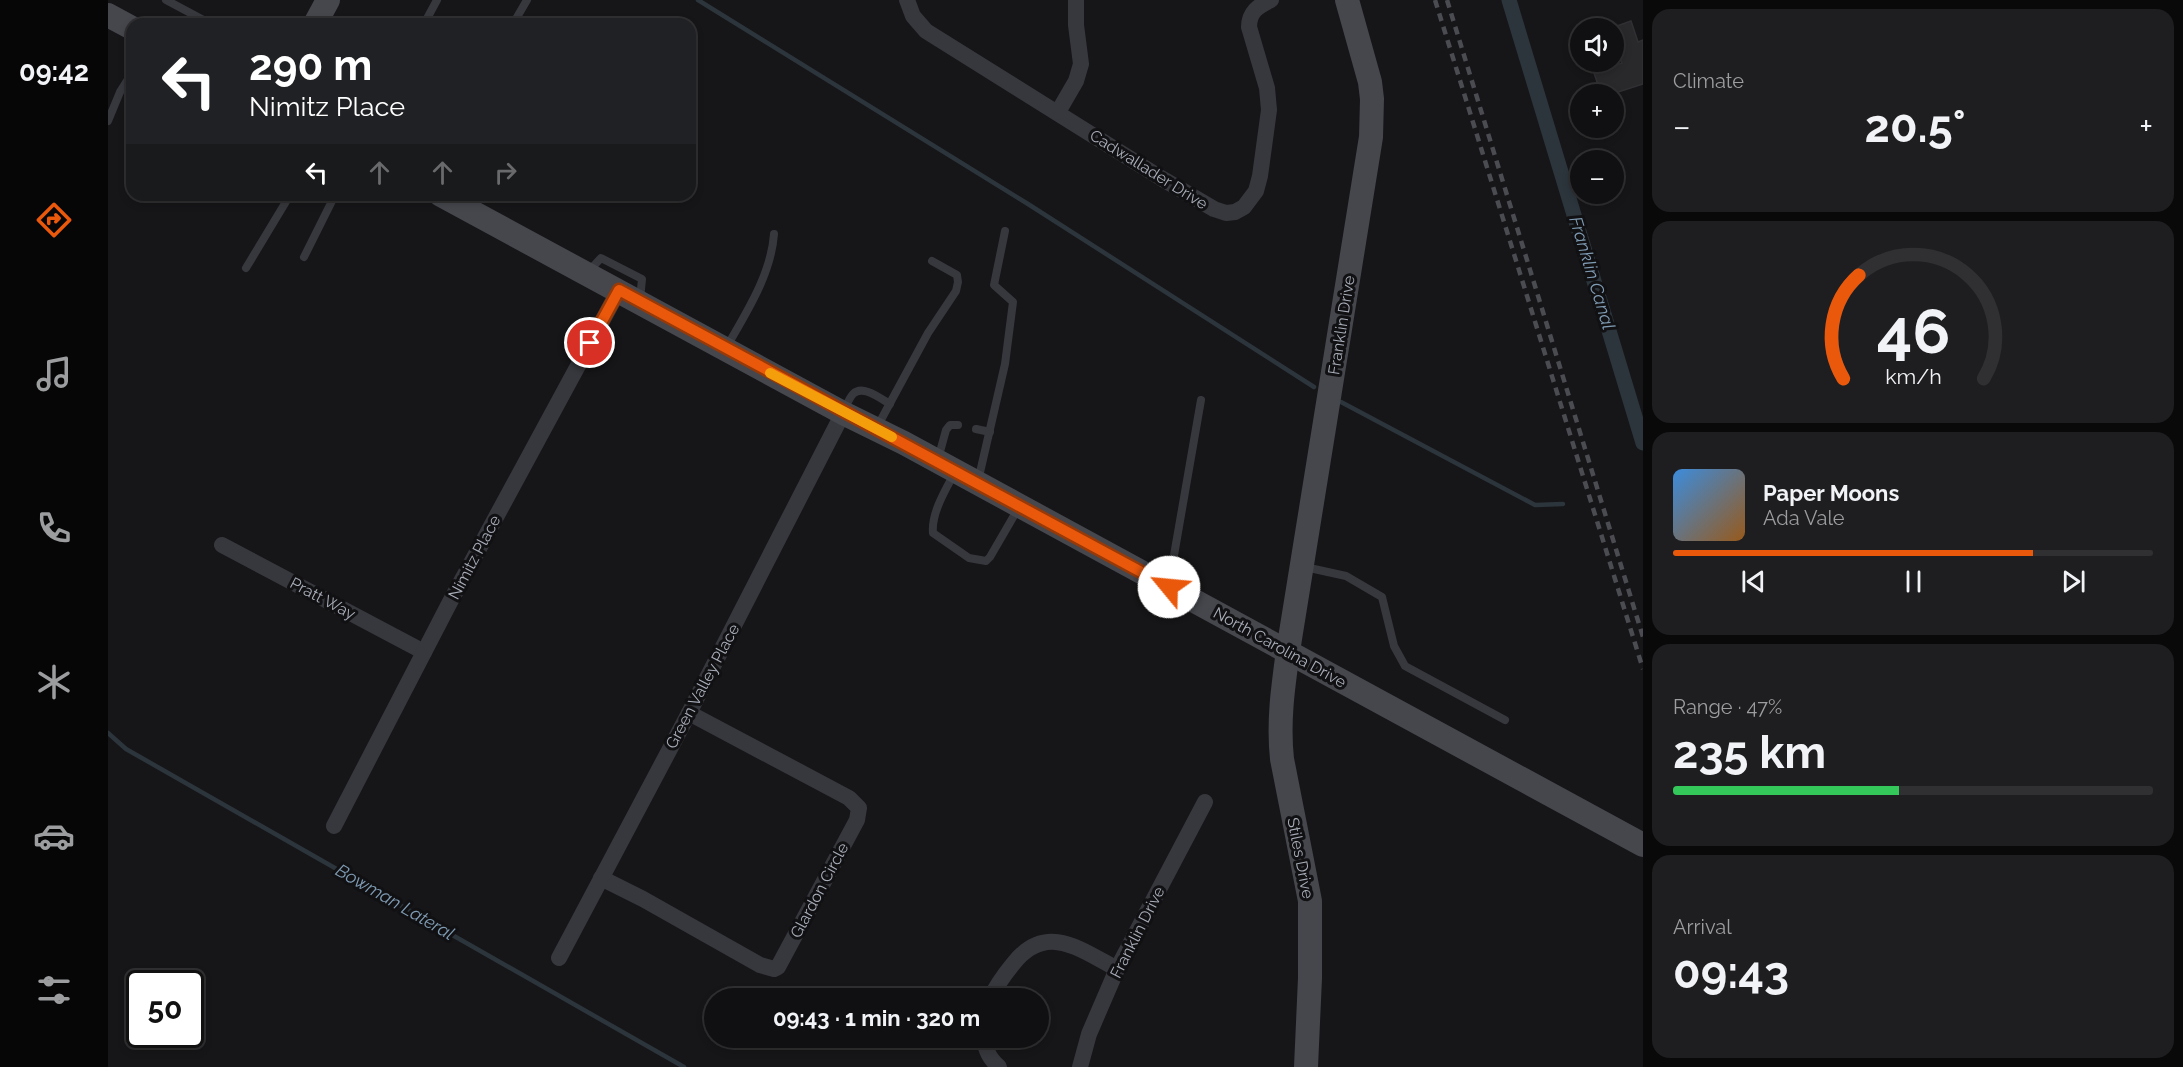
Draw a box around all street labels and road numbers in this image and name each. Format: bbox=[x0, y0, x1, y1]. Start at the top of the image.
street label: Cadwallader Drive bbox=[1086, 125, 1211, 213]
street label: Franklin Drive bbox=[1324, 274, 1359, 376]
street label: Nimitz Place bbox=[444, 512, 505, 603]
street label: Pratt Way bbox=[287, 573, 359, 624]
street label: North Carolina Drive bbox=[1210, 603, 1349, 692]
street label: Green Valley Place bbox=[662, 621, 743, 752]
street label: Stiles Drive bbox=[1283, 816, 1318, 900]
street label: Glardon Circle bbox=[786, 839, 853, 941]
street label: Franklin Drive bbox=[1106, 883, 1169, 981]

